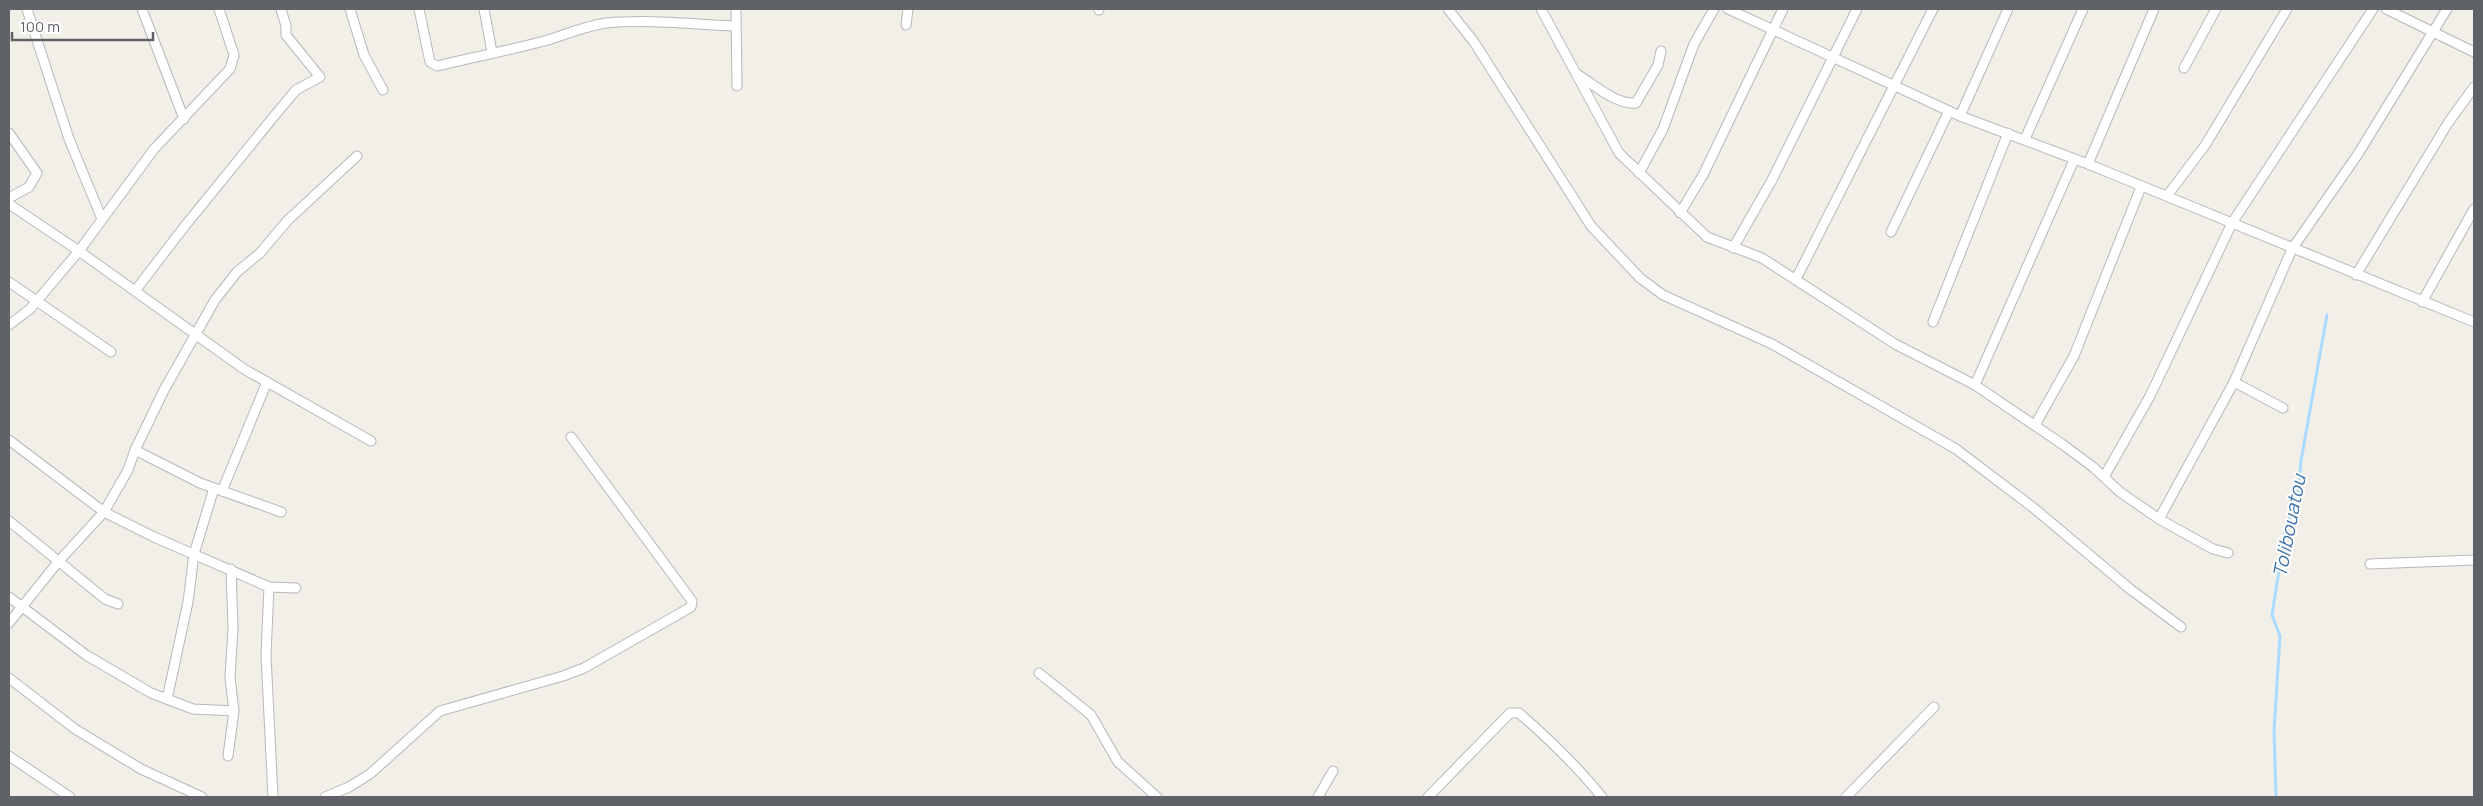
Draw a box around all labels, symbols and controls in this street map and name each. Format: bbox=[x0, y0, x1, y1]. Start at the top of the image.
scale bar bbox=[12, 10, 154, 42]
text: 100 m bbox=[20, 16, 60, 37]
water label: Tolibouatou bbox=[2266, 471, 2312, 580]

